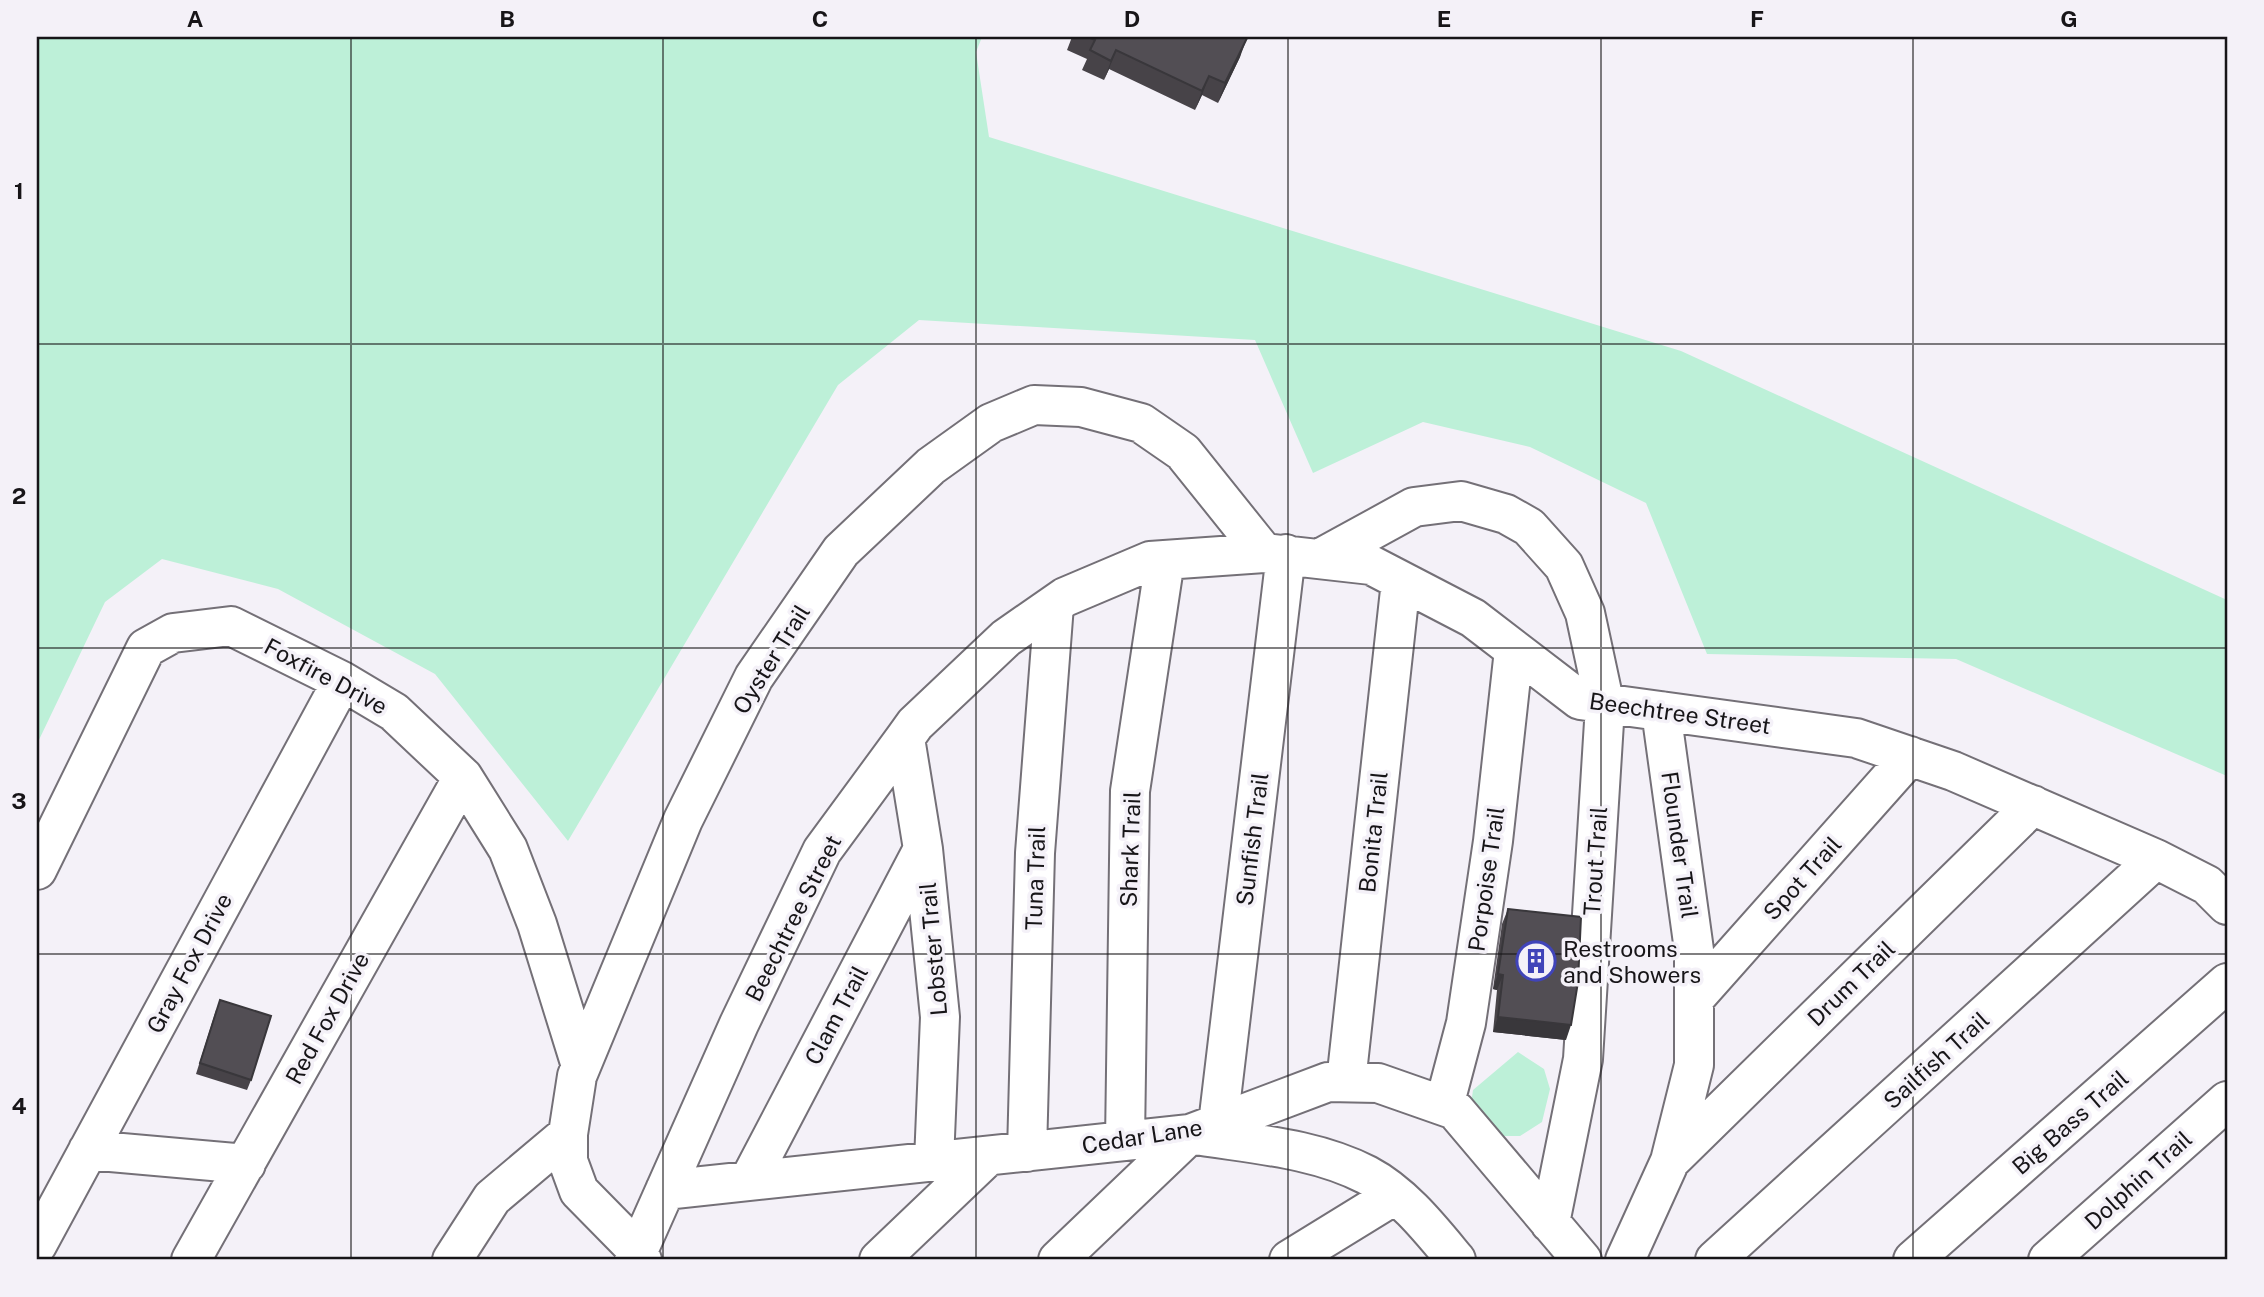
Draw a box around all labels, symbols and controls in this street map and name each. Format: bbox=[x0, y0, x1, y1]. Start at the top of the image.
text: A bbox=[187, 5, 204, 32]
text: B bbox=[499, 5, 515, 32]
text: C bbox=[812, 5, 828, 32]
text: D bbox=[1124, 5, 1140, 32]
text: E bbox=[1437, 5, 1451, 32]
text: F bbox=[1750, 5, 1764, 32]
text: G bbox=[2060, 5, 2078, 32]
text: 1 bbox=[14, 177, 24, 204]
text: 2 bbox=[12, 482, 26, 509]
street label: Oyster Trail bbox=[727, 599, 815, 719]
street label: Foxfire Drive bbox=[260, 632, 392, 720]
street label: Beechtree Street bbox=[1587, 687, 1773, 739]
street label: Bonita Trail bbox=[1353, 770, 1393, 894]
street label: Flounder Trail bbox=[1656, 770, 1704, 920]
street label: Sunfish Trail bbox=[1230, 771, 1274, 907]
text: 3 bbox=[11, 787, 27, 814]
street label: Shark Trail bbox=[1114, 791, 1146, 907]
street label: Porpoise Trail bbox=[1462, 805, 1510, 953]
street label: Trout Trail bbox=[1578, 805, 1612, 917]
street label: Tuna Trail bbox=[1020, 825, 1050, 931]
street label: Beechtree Street bbox=[739, 830, 847, 1006]
street label: Spot Trail bbox=[1757, 831, 1847, 925]
street label: Lobster Trail bbox=[914, 881, 952, 1017]
street label: Gray Fox Drive bbox=[141, 888, 237, 1038]
place label: Restrooms and Showers bbox=[1563, 935, 1701, 988]
street label: Drum Trail bbox=[1802, 935, 1900, 1031]
building icon: Restrooms and Showers bbox=[1515, 940, 1557, 982]
street label: Red Fox Drive bbox=[280, 947, 374, 1089]
street label: Clam Trail bbox=[799, 961, 873, 1069]
street label: Sailfish Trail bbox=[1878, 1006, 1994, 1114]
street label: Big Bass Trail bbox=[2007, 1064, 2133, 1180]
text: 4 bbox=[11, 1092, 27, 1119]
street label: Cedar Lane bbox=[1080, 1113, 1204, 1159]
street label: Dolphin Trail bbox=[2079, 1125, 2197, 1235]

